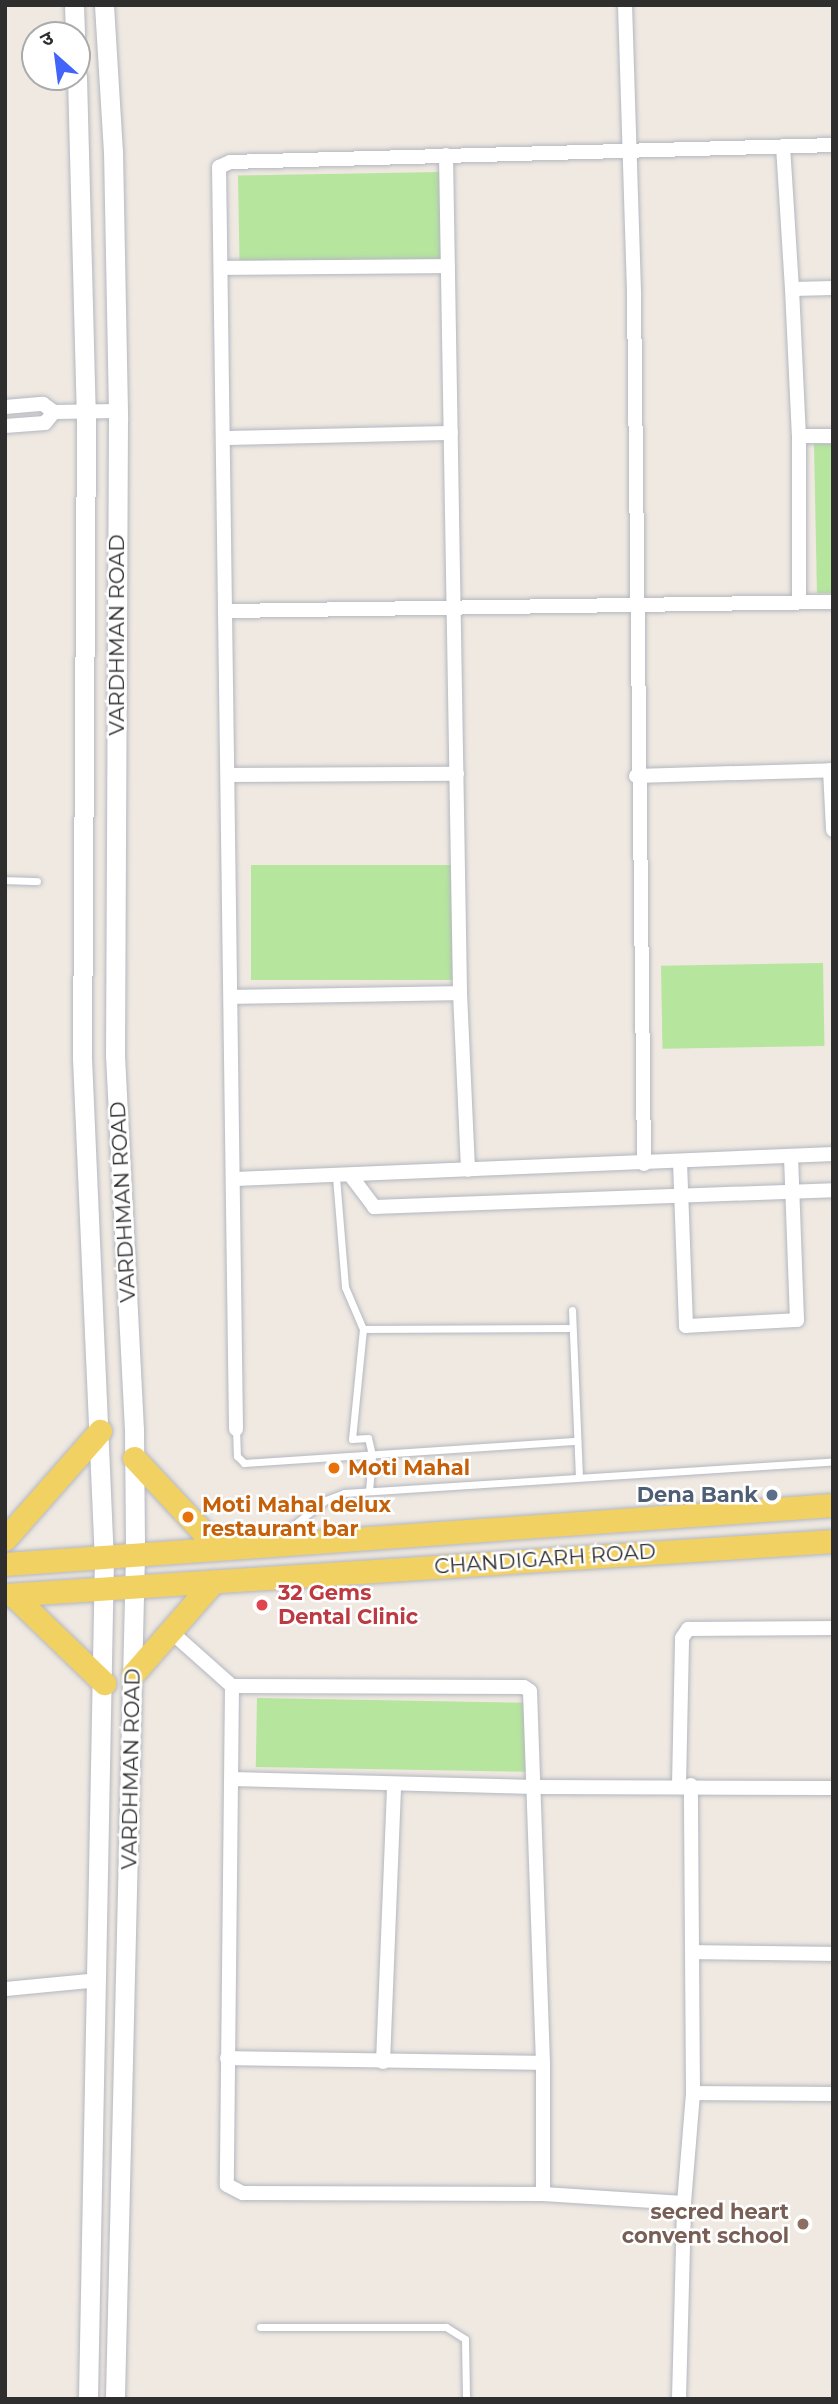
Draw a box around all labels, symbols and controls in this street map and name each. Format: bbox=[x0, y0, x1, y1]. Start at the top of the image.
north arrow bbox=[21, 21, 91, 91]
text: उ bbox=[37, 26, 57, 52]
street label: VARDHMAN ROAD bbox=[104, 534, 130, 736]
street label: VARDHMAN ROAD bbox=[105, 1101, 141, 1303]
place label: Moti Mahal bbox=[348, 1455, 470, 1481]
marker: Moti Mahal bbox=[326, 1460, 342, 1476]
place label: Dena Bank bbox=[637, 1482, 758, 1508]
marker: Dena Bank bbox=[764, 1487, 780, 1503]
place label: Moti Mahal delux restaurant bar bbox=[202, 1492, 391, 1542]
marker: Moti Mahal delux restaurant bar bbox=[180, 1509, 196, 1525]
street label: CHANDIGARH ROAD bbox=[433, 1539, 657, 1579]
place label: 32 Gems Dental Clinic bbox=[278, 1580, 418, 1630]
marker: 32 Gems Dental Clinic bbox=[252, 1595, 272, 1615]
street label: VARDHMAN ROAD bbox=[117, 1668, 145, 1870]
place label: secred heart convent school bbox=[622, 2199, 789, 2249]
marker: secred heart convent school bbox=[795, 2216, 811, 2232]

